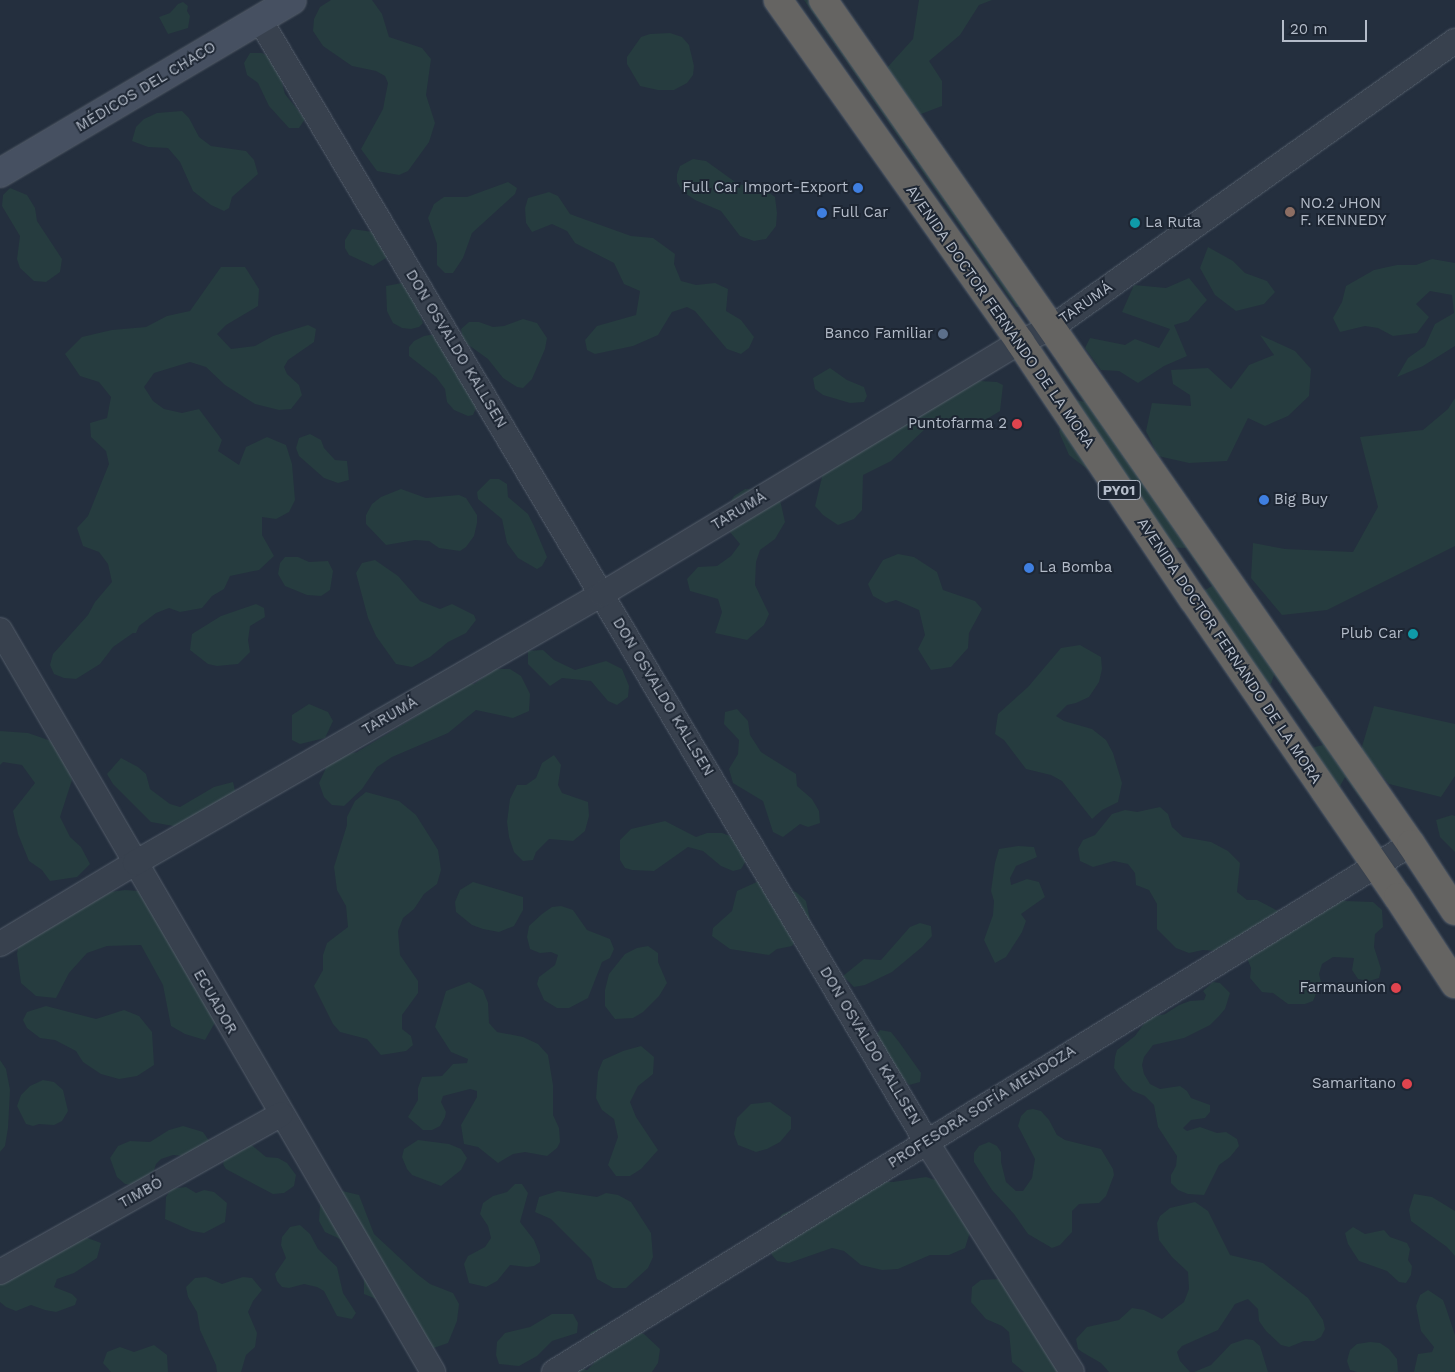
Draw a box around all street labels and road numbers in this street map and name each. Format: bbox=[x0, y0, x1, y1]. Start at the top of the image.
street label: MÉDICOS DEL CHACO bbox=[72, 38, 220, 136]
street label: AVENIDA DOCTOR FERNANDO DE LA MORA bbox=[901, 182, 1099, 452]
street label: DON OSVALDO KALLSEN bbox=[402, 267, 510, 431]
street label: TARUMÁ bbox=[1056, 278, 1116, 328]
road number: PY01 bbox=[1096, 478, 1142, 502]
street label: TARUMÁ bbox=[708, 488, 770, 534]
street label: AVENIDA DOCTOR FERNANDO DE LA MORA bbox=[1133, 514, 1325, 788]
street label: DON OSVALDO KALLSEN bbox=[609, 615, 717, 779]
street label: TARUMÁ bbox=[359, 693, 421, 739]
street label: DON OSVALDO KALLSEN bbox=[816, 964, 924, 1128]
street label: ECUADOR bbox=[189, 966, 241, 1038]
street label: PROFESORA SOFÍA MENDOZA bbox=[884, 1041, 1080, 1173]
street label: TIMBÓ bbox=[116, 1174, 166, 1212]

